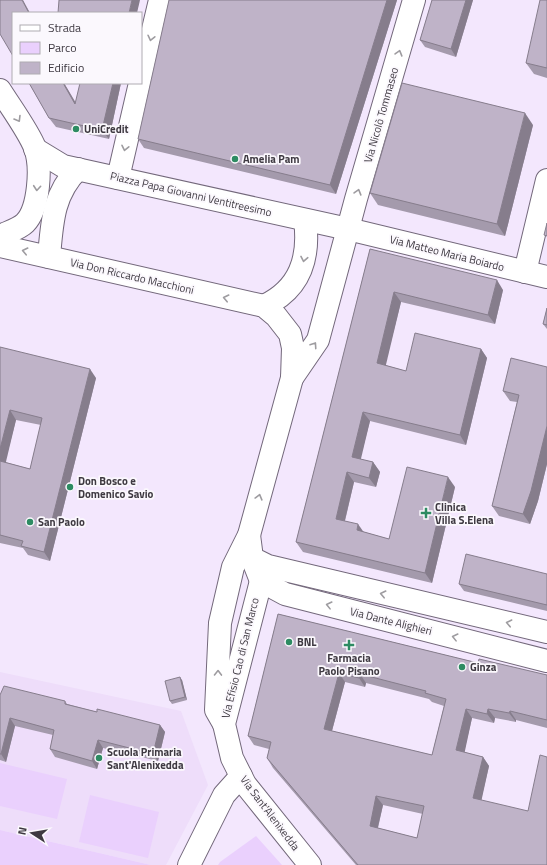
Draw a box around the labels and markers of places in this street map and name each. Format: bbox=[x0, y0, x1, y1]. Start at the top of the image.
place label: UniCredit bbox=[84, 121, 129, 137]
marker: UniCredit bbox=[71, 124, 81, 134]
place label: Amelia Pam bbox=[243, 151, 300, 167]
marker: Amelia Pam bbox=[230, 154, 240, 164]
place label: Don Bosco e Domenico Savio bbox=[78, 473, 154, 502]
marker: Don Bosco e Domenico Savio bbox=[65, 482, 75, 492]
place label: Clinica Villa S.Elena bbox=[435, 499, 494, 528]
marker: Clinica Villa S.Elena bbox=[420, 507, 432, 519]
place label: San Paolo bbox=[38, 514, 85, 530]
marker: San Paolo bbox=[25, 517, 35, 527]
place label: BNL bbox=[297, 634, 317, 650]
marker: BNL bbox=[284, 637, 294, 647]
marker: Farmacia Paolo Pisano bbox=[344, 640, 354, 650]
place label: Farmacia Paolo Pisano bbox=[318, 650, 380, 679]
place label: Ginza bbox=[470, 659, 497, 675]
marker: Ginza bbox=[457, 662, 467, 672]
place label: Scuola Primaria Sant'Alenixedda bbox=[107, 744, 184, 773]
marker: Scuola Primaria Sant'Alenixedda bbox=[94, 753, 104, 763]

